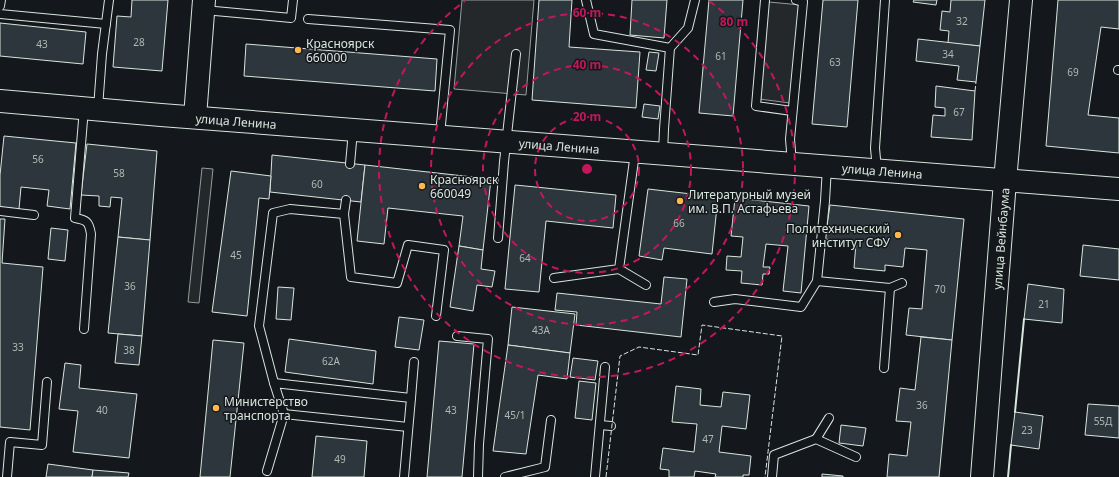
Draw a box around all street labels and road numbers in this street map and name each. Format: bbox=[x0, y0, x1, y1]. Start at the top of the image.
street label: улица Ленина bbox=[195, 109, 277, 132]
street label: улица Ленина bbox=[518, 134, 600, 157]
street label: улица Ленина bbox=[841, 159, 923, 182]
street label: улица Вейнбаума bbox=[988, 187, 1013, 290]

